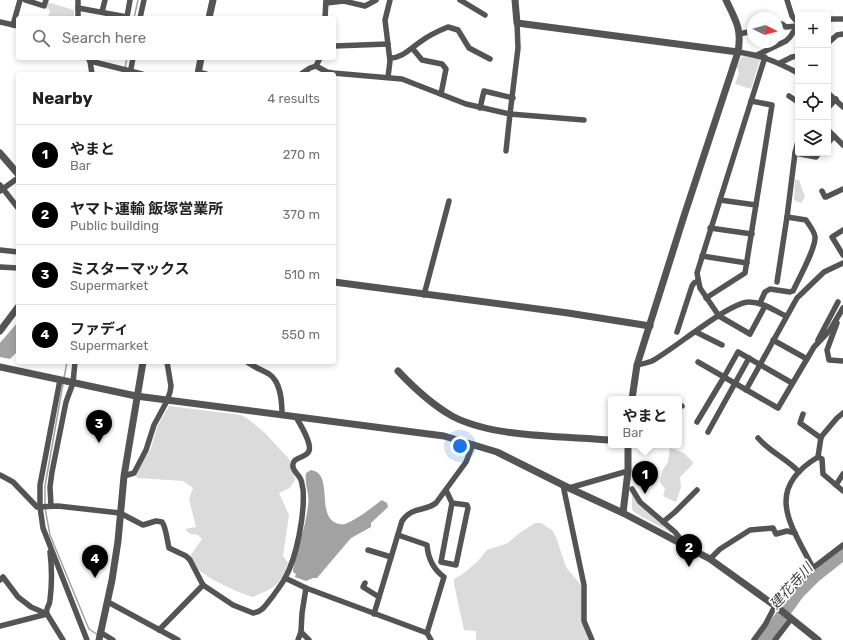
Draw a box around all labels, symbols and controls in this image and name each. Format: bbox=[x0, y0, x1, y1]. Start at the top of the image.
north arrow bbox=[747, 12, 783, 48]
map controls bbox=[795, 12, 831, 156]
button: + bbox=[795, 12, 831, 48]
search box bbox=[16, 16, 336, 60]
icon: search bbox=[30, 27, 52, 49]
text: Search here bbox=[62, 29, 146, 47]
button: − bbox=[795, 48, 831, 84]
button: locate bbox=[795, 84, 831, 120]
text: Nearby bbox=[32, 88, 93, 108]
text: 4 results bbox=[267, 91, 320, 106]
button: layers bbox=[795, 120, 831, 156]
text: やまと bbox=[70, 140, 115, 158]
text: 1 bbox=[42, 147, 48, 162]
text: 270 m bbox=[283, 147, 320, 162]
text: Bar bbox=[70, 158, 91, 173]
text: ヤマト運輸 飯塚営業所 bbox=[70, 200, 223, 218]
text: 2 bbox=[41, 207, 49, 222]
text: 370 m bbox=[283, 207, 320, 222]
text: Public building bbox=[70, 218, 159, 233]
text: ミスターマックス bbox=[70, 260, 190, 278]
text: 3 bbox=[41, 267, 49, 282]
text: 510 m bbox=[284, 267, 320, 282]
text: Supermarket bbox=[70, 278, 148, 293]
text: ファディ bbox=[70, 320, 129, 338]
text: 4 bbox=[41, 327, 49, 342]
text: 550 m bbox=[282, 327, 320, 342]
text: Supermarket bbox=[70, 338, 148, 353]
popup bbox=[608, 396, 682, 448]
text: やまと bbox=[622, 407, 668, 425]
pin: 3 bbox=[86, 410, 112, 443]
text: Bar bbox=[622, 425, 643, 440]
your location bbox=[450, 436, 470, 456]
pin: 1 bbox=[632, 461, 658, 494]
pin: 2 bbox=[676, 534, 702, 567]
pin: 4 bbox=[82, 545, 108, 578]
water label: 建花寺川 bbox=[766, 558, 818, 613]

